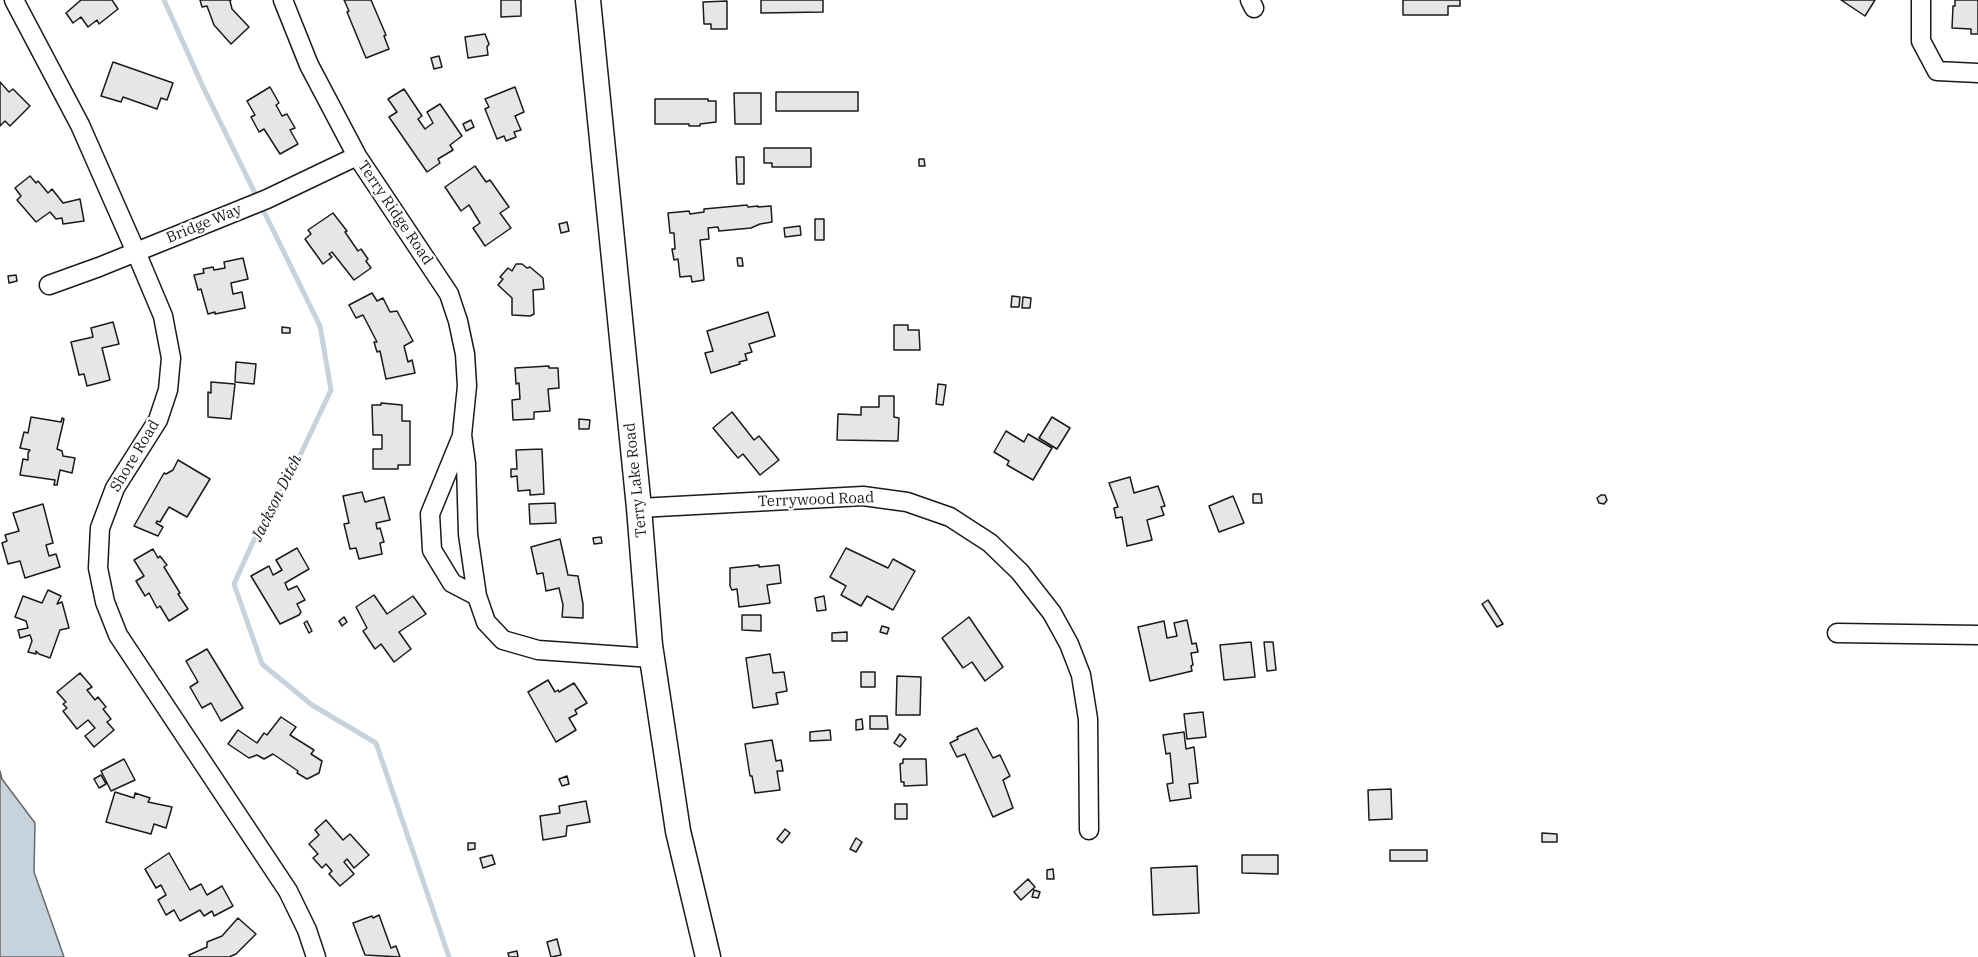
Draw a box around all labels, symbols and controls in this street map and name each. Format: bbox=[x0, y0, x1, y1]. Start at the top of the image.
street label: Terry Ridge Road bbox=[354, 158, 436, 268]
street label: Bridge Way bbox=[164, 201, 244, 247]
street label: Shore Road bbox=[107, 417, 163, 495]
street label: Terry Lake Road bbox=[621, 422, 651, 538]
water label: Jackson Ditch bbox=[248, 452, 306, 544]
street label: Terrywood Road bbox=[758, 489, 874, 511]

